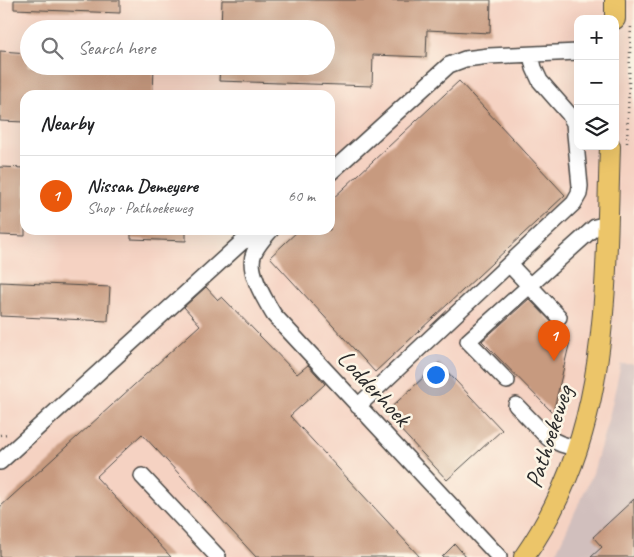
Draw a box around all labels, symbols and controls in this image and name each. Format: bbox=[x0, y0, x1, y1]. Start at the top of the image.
map controls bbox=[574, 15, 619, 150]
button: + bbox=[574, 15, 619, 60]
search box bbox=[20, 20, 335, 75]
icon: search bbox=[38, 34, 66, 62]
text: Search here bbox=[78, 36, 155, 60]
button: − bbox=[574, 60, 619, 105]
button: layers bbox=[574, 105, 619, 150]
text: Nearby bbox=[40, 110, 93, 136]
text: Nissan Demeyere bbox=[87, 174, 198, 198]
text: 1 bbox=[52, 186, 60, 206]
text: 60 m bbox=[288, 186, 315, 206]
text: Shop · Pathoekeweg bbox=[87, 198, 192, 218]
pin: 1 bbox=[538, 320, 570, 361]
street label: Lodderhoek bbox=[330, 343, 419, 435]
your location bbox=[423, 362, 449, 388]
street label: Pathoekeweg bbox=[518, 380, 581, 492]

